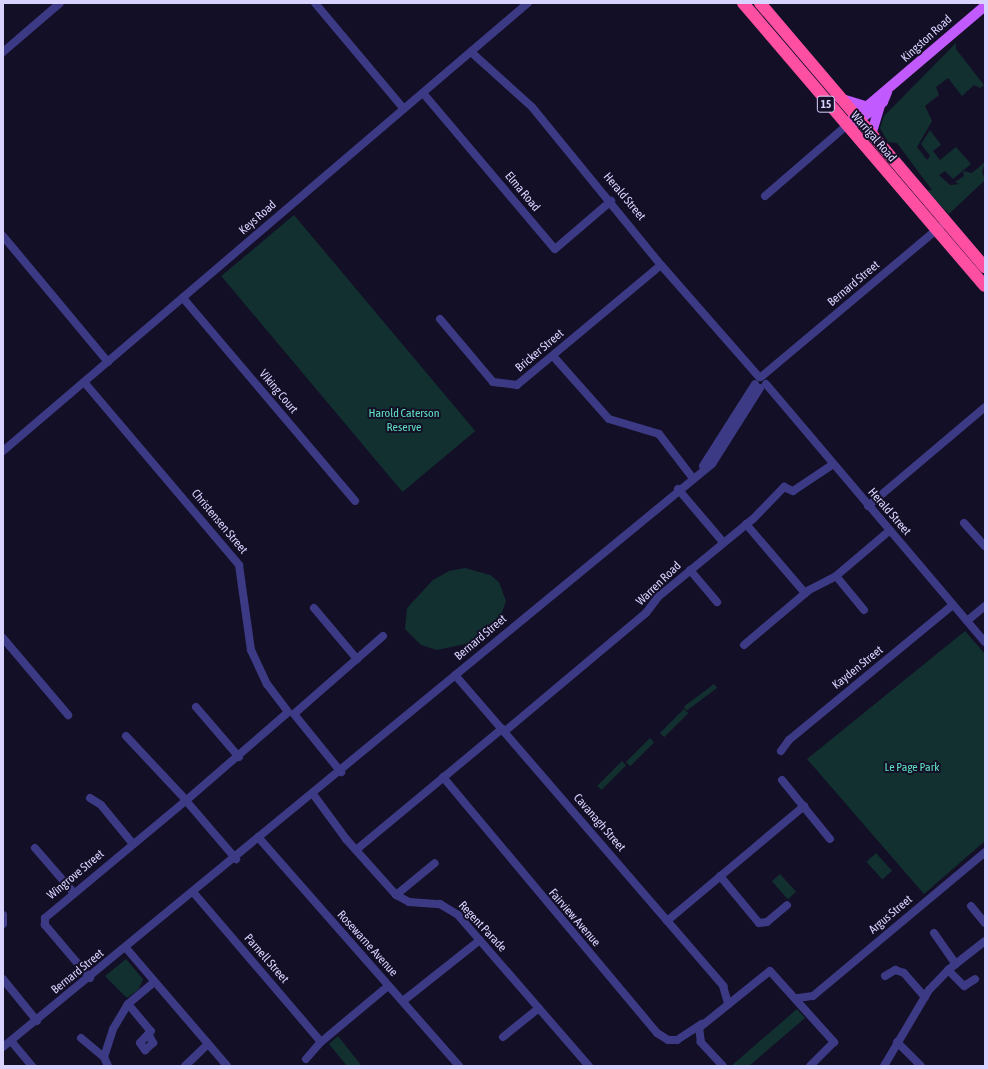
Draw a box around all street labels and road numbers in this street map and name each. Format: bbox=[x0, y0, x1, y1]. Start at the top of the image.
street label: Kingston Road bbox=[899, 13, 955, 65]
road number: 15 bbox=[816, 95, 836, 113]
street label: Warrigal Road bbox=[847, 109, 899, 165]
street label: Elma Road bbox=[501, 169, 543, 215]
street label: Herald Street bbox=[600, 170, 648, 224]
street label: Keys Road bbox=[236, 198, 280, 238]
street label: Bernard Street bbox=[825, 258, 883, 310]
street label: Bricker Street bbox=[513, 327, 567, 375]
street label: Viking Court bbox=[256, 367, 300, 417]
street label: Herald Street bbox=[865, 485, 913, 539]
street label: Christensen Street bbox=[188, 487, 250, 557]
street label: Warren Road bbox=[634, 559, 684, 609]
street label: Bernard Street bbox=[452, 612, 510, 664]
street label: Kayden Street bbox=[830, 643, 886, 693]
street label: Cavanagh Street bbox=[570, 791, 628, 855]
street label: Wingrove Street bbox=[45, 847, 107, 903]
street label: Fairview Avenue bbox=[545, 886, 603, 950]
street label: Argus Street bbox=[866, 893, 916, 937]
street label: Regent Parade bbox=[455, 899, 509, 955]
street label: Rosewarne Avenue bbox=[334, 908, 400, 980]
street label: Parnell Street bbox=[241, 931, 291, 987]
street label: Bernard Street bbox=[49, 946, 107, 998]

